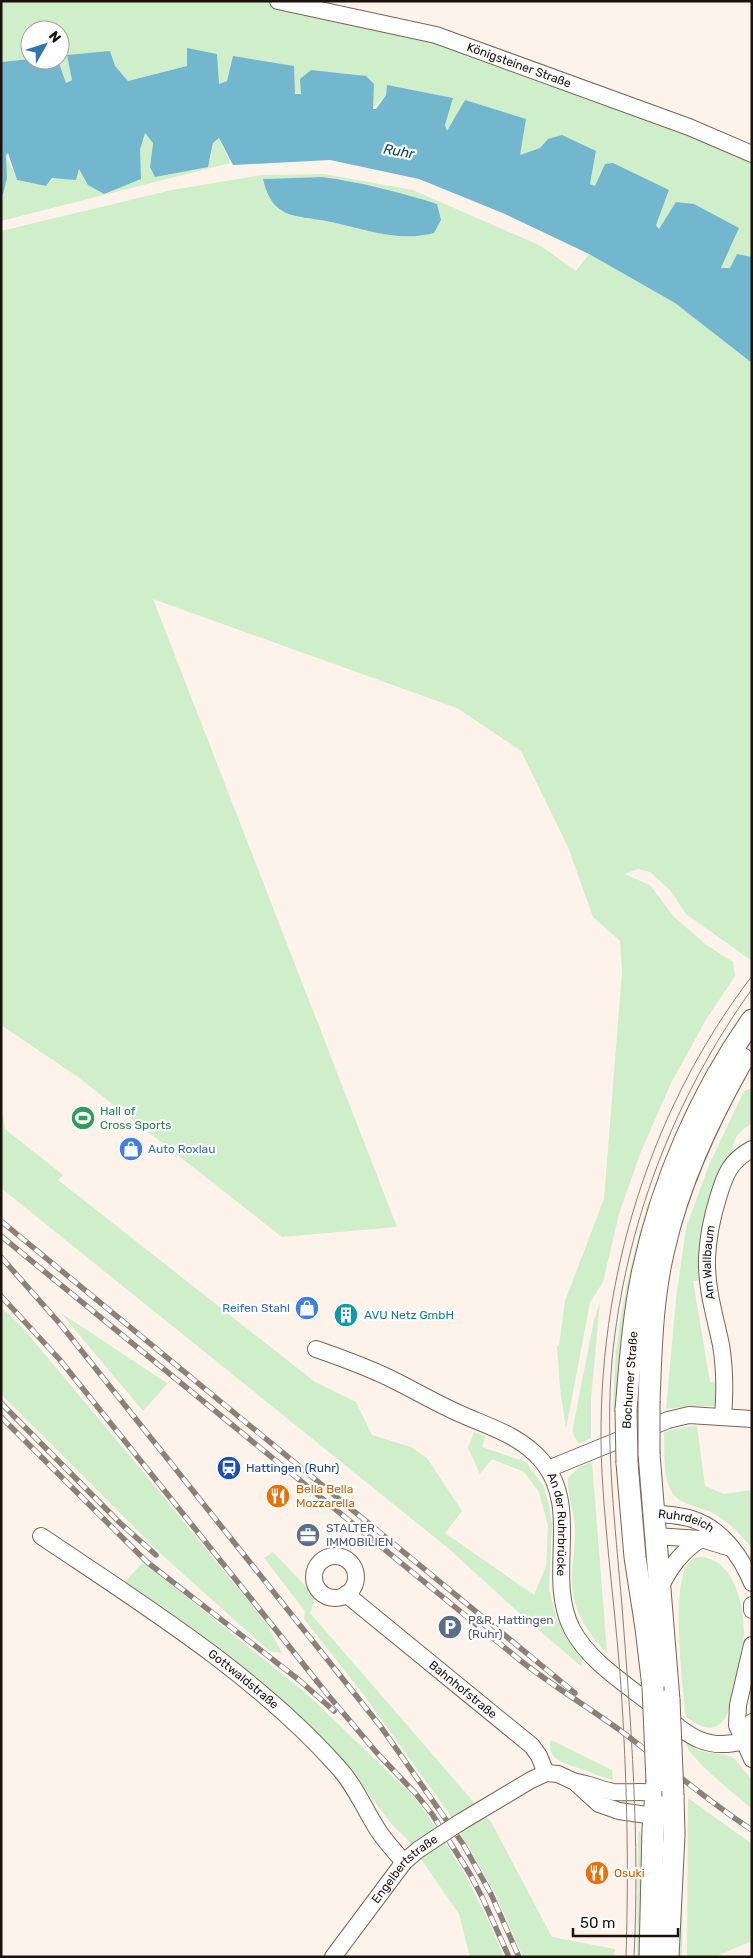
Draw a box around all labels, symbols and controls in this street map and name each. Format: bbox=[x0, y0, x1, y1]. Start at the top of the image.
north arrow bbox=[20, 20, 70, 70]
text: N bbox=[45, 28, 64, 46]
street label: Königsteiner Straße bbox=[465, 40, 573, 91]
water label: Ruhr bbox=[382, 140, 417, 163]
place label: Hall of Cross Sports bbox=[100, 1104, 171, 1132]
sports icon: Hall of Cross Sports bbox=[70, 1105, 96, 1131]
shop icon: Auto Roxlau bbox=[118, 1136, 144, 1162]
place label: Auto Roxlau bbox=[148, 1142, 215, 1156]
street label: Am Wallbaum bbox=[700, 1224, 718, 1301]
shop icon: Reifen Stahl bbox=[294, 1295, 320, 1321]
place label: Reifen Stahl bbox=[222, 1301, 290, 1315]
building icon: AVU Netz GmbH bbox=[333, 1302, 359, 1328]
place label: AVU Netz GmbH bbox=[364, 1308, 454, 1322]
street label: Bochumer Straße bbox=[620, 1331, 640, 1429]
station icon: Hattingen (Ruhr) bbox=[216, 1455, 242, 1481]
place label: Hattingen (Ruhr) bbox=[246, 1461, 339, 1475]
street label: An der Ruhrbrücke bbox=[544, 1470, 569, 1576]
place label: Bella Bella Mozzarella bbox=[296, 1482, 355, 1510]
restaurant icon: Bella Bella Mozzarella bbox=[265, 1483, 291, 1509]
street label: Ruhrdeich bbox=[657, 1507, 717, 1535]
place label: STALTER IMMOBILIEN bbox=[326, 1521, 393, 1549]
office icon: STALTER IMMOBILIEN bbox=[295, 1522, 321, 1548]
place label: P&R, Hattingen (Ruhr) bbox=[468, 1613, 554, 1641]
parking icon: P&R, Hattingen (Ruhr) bbox=[437, 1614, 463, 1640]
street label: Gottwaldstraße bbox=[205, 1647, 282, 1712]
street label: Bahnhofstraße bbox=[426, 1658, 500, 1722]
street label: Engelbertstraße bbox=[369, 1832, 440, 1906]
restaurant icon: Osuki bbox=[584, 1860, 610, 1886]
place label: Osuki bbox=[614, 1866, 645, 1880]
scale bar bbox=[573, 1906, 678, 1938]
text: 50 m bbox=[580, 1914, 615, 1932]

